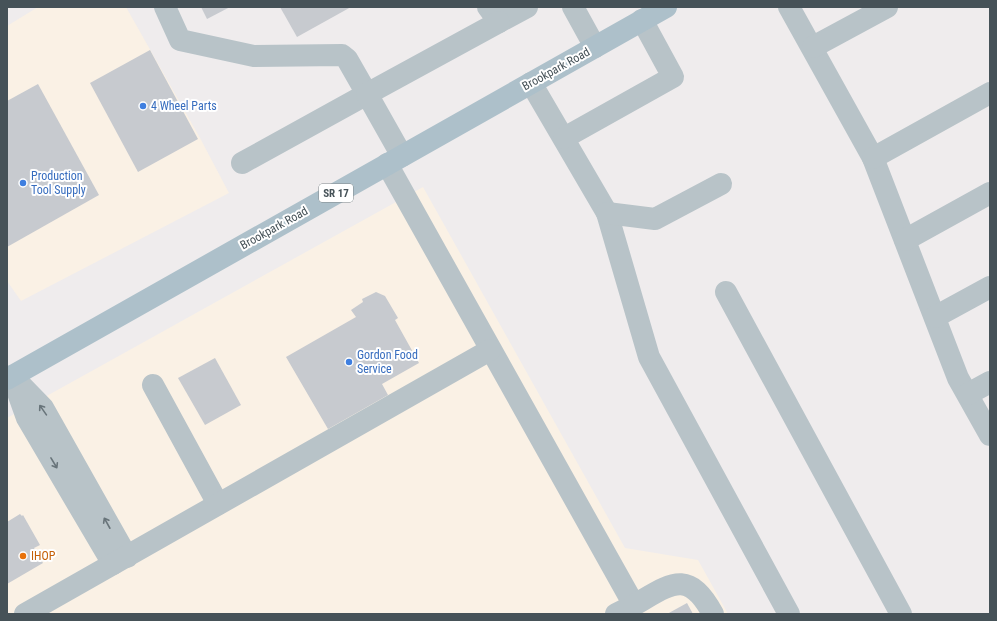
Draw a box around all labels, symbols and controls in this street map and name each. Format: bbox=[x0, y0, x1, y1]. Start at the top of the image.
street label: Brookpark Road bbox=[520, 45, 592, 93]
place label: 4 Wheel Parts bbox=[151, 99, 217, 113]
marker: 4 Wheel Parts bbox=[138, 101, 148, 111]
place label: Production Tool Supply bbox=[31, 169, 86, 197]
marker: Production Tool Supply bbox=[18, 178, 28, 188]
road number: SR 17 bbox=[319, 184, 353, 202]
street label: Brookpark Road bbox=[238, 204, 310, 252]
place label: Gordon Food Service bbox=[357, 348, 418, 376]
marker: Gordon Food Service bbox=[344, 357, 354, 367]
one-way arrow bbox=[39, 404, 47, 415]
one-way arrow bbox=[50, 457, 58, 469]
one-way arrow bbox=[103, 517, 111, 529]
place label: IHOP bbox=[31, 549, 56, 563]
marker: IHOP bbox=[18, 551, 28, 561]

